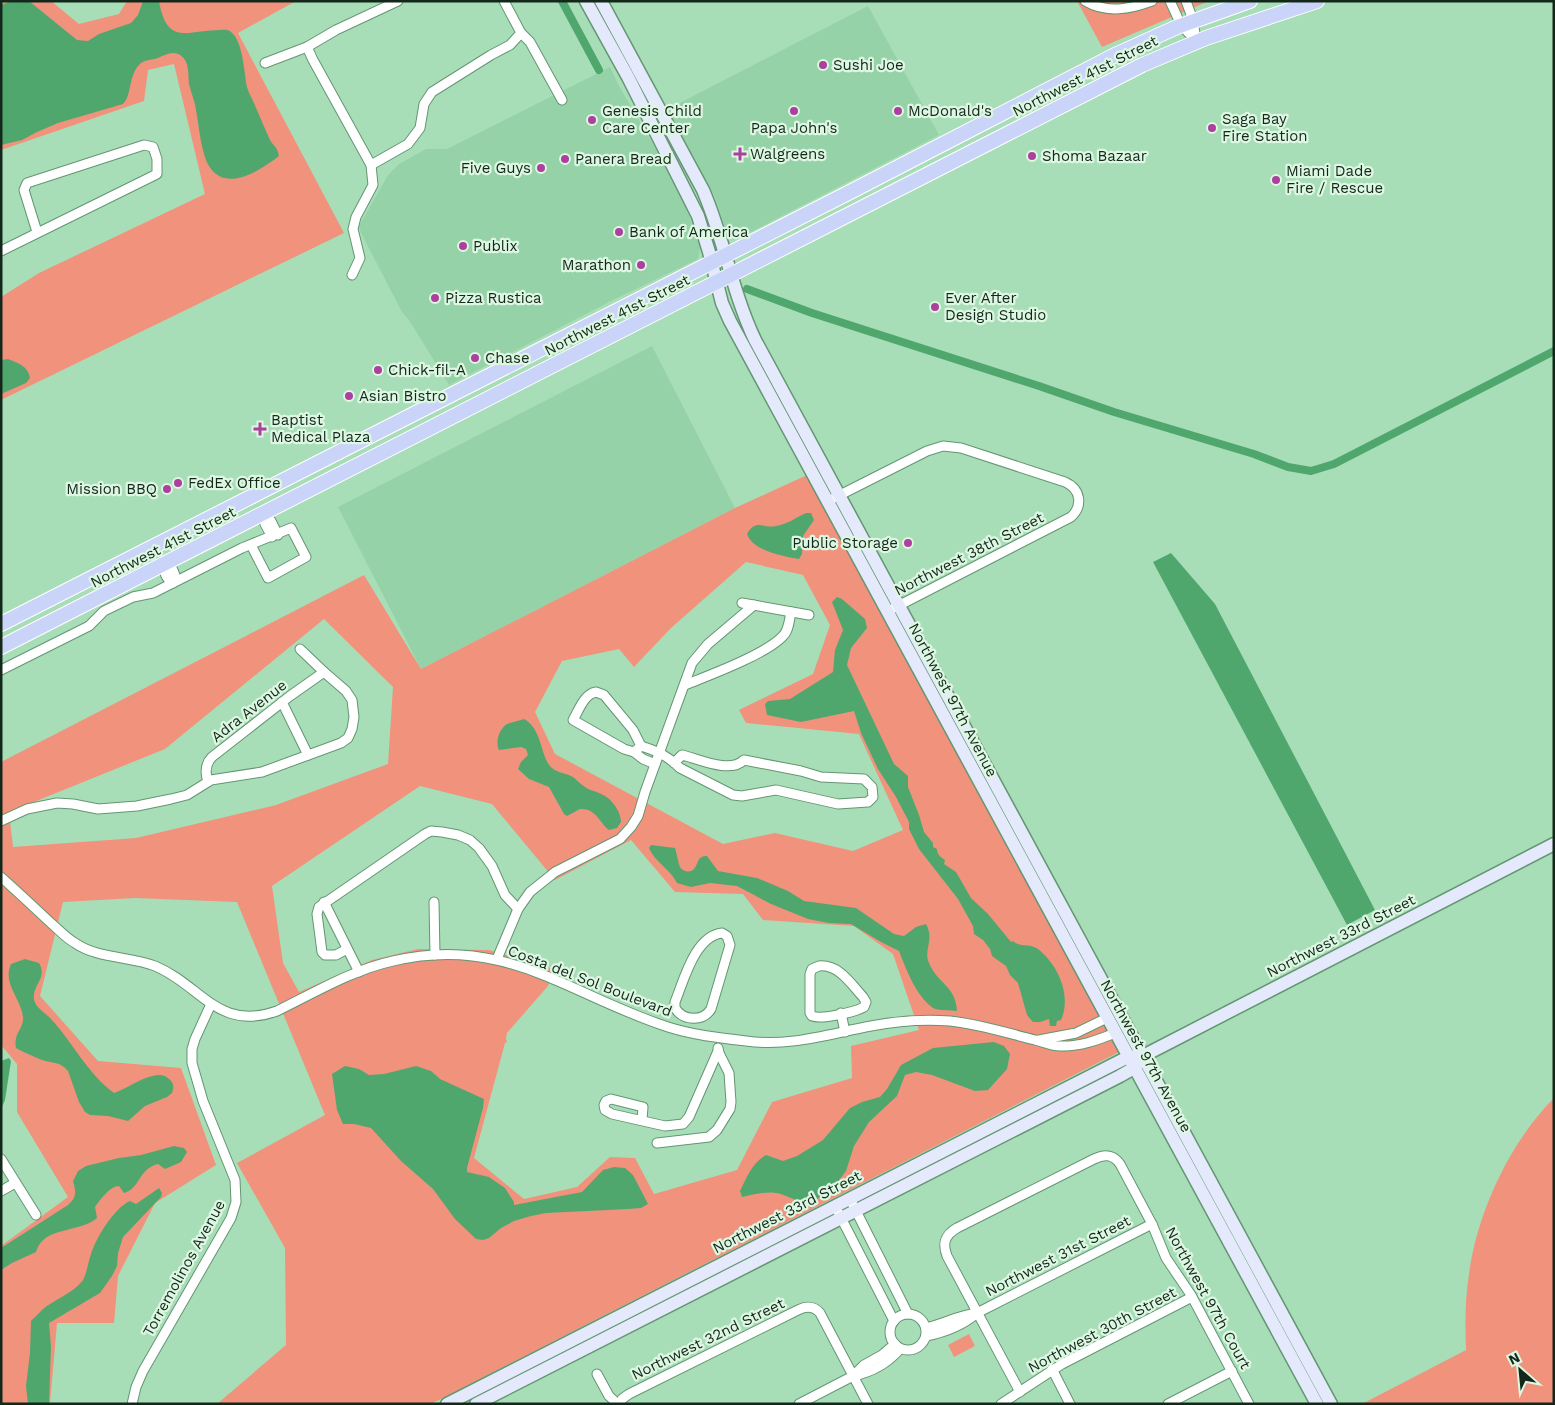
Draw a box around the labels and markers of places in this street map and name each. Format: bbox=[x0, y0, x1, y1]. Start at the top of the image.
place label: Sushi Joe bbox=[833, 56, 904, 74]
marker: Sushi Joe bbox=[817, 59, 829, 71]
place label: Genesis Child Care Center bbox=[602, 102, 702, 137]
place label: McDonald's bbox=[908, 102, 992, 120]
marker: Papa John's bbox=[788, 105, 800, 117]
marker: McDonald's bbox=[892, 105, 904, 117]
place label: Saga Bay Fire Station bbox=[1222, 110, 1307, 145]
marker: Genesis Child Care Center bbox=[586, 114, 598, 126]
place label: Papa John's bbox=[751, 119, 837, 137]
marker: Saga Bay Fire Station bbox=[1206, 122, 1218, 134]
place label: Walgreens bbox=[750, 145, 825, 163]
place label: Shoma Bazaar bbox=[1042, 147, 1147, 165]
marker: Walgreens bbox=[734, 148, 746, 160]
place label: Panera Bread bbox=[575, 150, 672, 168]
marker: Shoma Bazaar bbox=[1026, 150, 1038, 162]
marker: Panera Bread bbox=[559, 153, 571, 165]
place label: Five Guys bbox=[461, 159, 531, 177]
marker: Five Guys bbox=[535, 162, 547, 174]
place label: Miami Dade Fire / Rescue bbox=[1286, 162, 1383, 197]
marker: Miami Dade Fire / Rescue bbox=[1270, 174, 1282, 186]
place label: Bank of America bbox=[629, 223, 749, 241]
marker: Bank of America bbox=[613, 226, 625, 238]
place label: Publix bbox=[473, 237, 517, 255]
marker: Publix bbox=[457, 240, 469, 252]
place label: Marathon bbox=[562, 256, 631, 274]
marker: Marathon bbox=[635, 259, 647, 271]
place label: Pizza Rustica bbox=[445, 289, 542, 307]
place label: Ever After Design Studio bbox=[945, 289, 1046, 324]
marker: Pizza Rustica bbox=[429, 292, 441, 304]
marker: Ever After Design Studio bbox=[929, 301, 941, 313]
place label: Chase bbox=[485, 349, 530, 367]
marker: Chase bbox=[469, 352, 481, 364]
place label: Chick-fil-A bbox=[388, 361, 466, 379]
marker: Chick-fil-A bbox=[372, 364, 384, 376]
place label: Asian Bistro bbox=[359, 387, 446, 405]
marker: Asian Bistro bbox=[343, 390, 355, 402]
place label: Baptist Medical Plaza bbox=[271, 411, 371, 446]
marker: Baptist Medical Plaza bbox=[253, 422, 267, 436]
place label: FedEx Office bbox=[188, 474, 281, 492]
marker: FedEx Office bbox=[172, 477, 184, 489]
place label: Mission BBQ bbox=[66, 480, 157, 498]
marker: Mission BBQ bbox=[161, 483, 173, 495]
place label: Public Storage bbox=[792, 534, 898, 552]
marker: Public Storage bbox=[902, 537, 914, 549]

